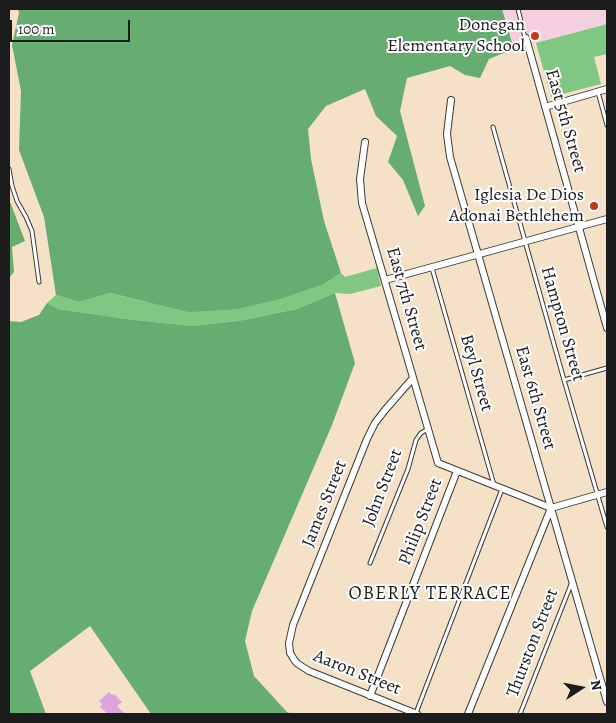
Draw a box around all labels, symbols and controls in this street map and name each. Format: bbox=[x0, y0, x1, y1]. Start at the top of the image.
scale bar bbox=[12, 10, 132, 42]
place label: Donegan Elementary School bbox=[387, 15, 525, 58]
text: 100 m bbox=[18, 19, 55, 39]
marker: Donegan Elementary School bbox=[529, 30, 541, 42]
street label: East 5th Street bbox=[540, 67, 590, 175]
place label: Iglesia De Dios Adonai Bethlehem bbox=[449, 185, 584, 228]
marker: Iglesia De Dios Adonai Bethlehem bbox=[588, 200, 600, 212]
street label: East 7th Street bbox=[381, 245, 431, 353]
street label: Hampton Street bbox=[535, 264, 589, 384]
street label: Beyl Street bbox=[455, 332, 497, 414]
street label: East 6th Street bbox=[510, 344, 560, 452]
street label: John Street bbox=[358, 446, 408, 530]
street label: James Street bbox=[298, 457, 352, 551]
street label: Philip Street bbox=[395, 475, 447, 569]
district label: OBERLY TERRACE bbox=[347, 583, 513, 605]
street label: Thurston Street bbox=[502, 586, 564, 700]
street label: Aaron Street bbox=[310, 646, 404, 700]
north arrow bbox=[556, 663, 606, 713]
text: N bbox=[586, 678, 607, 692]

